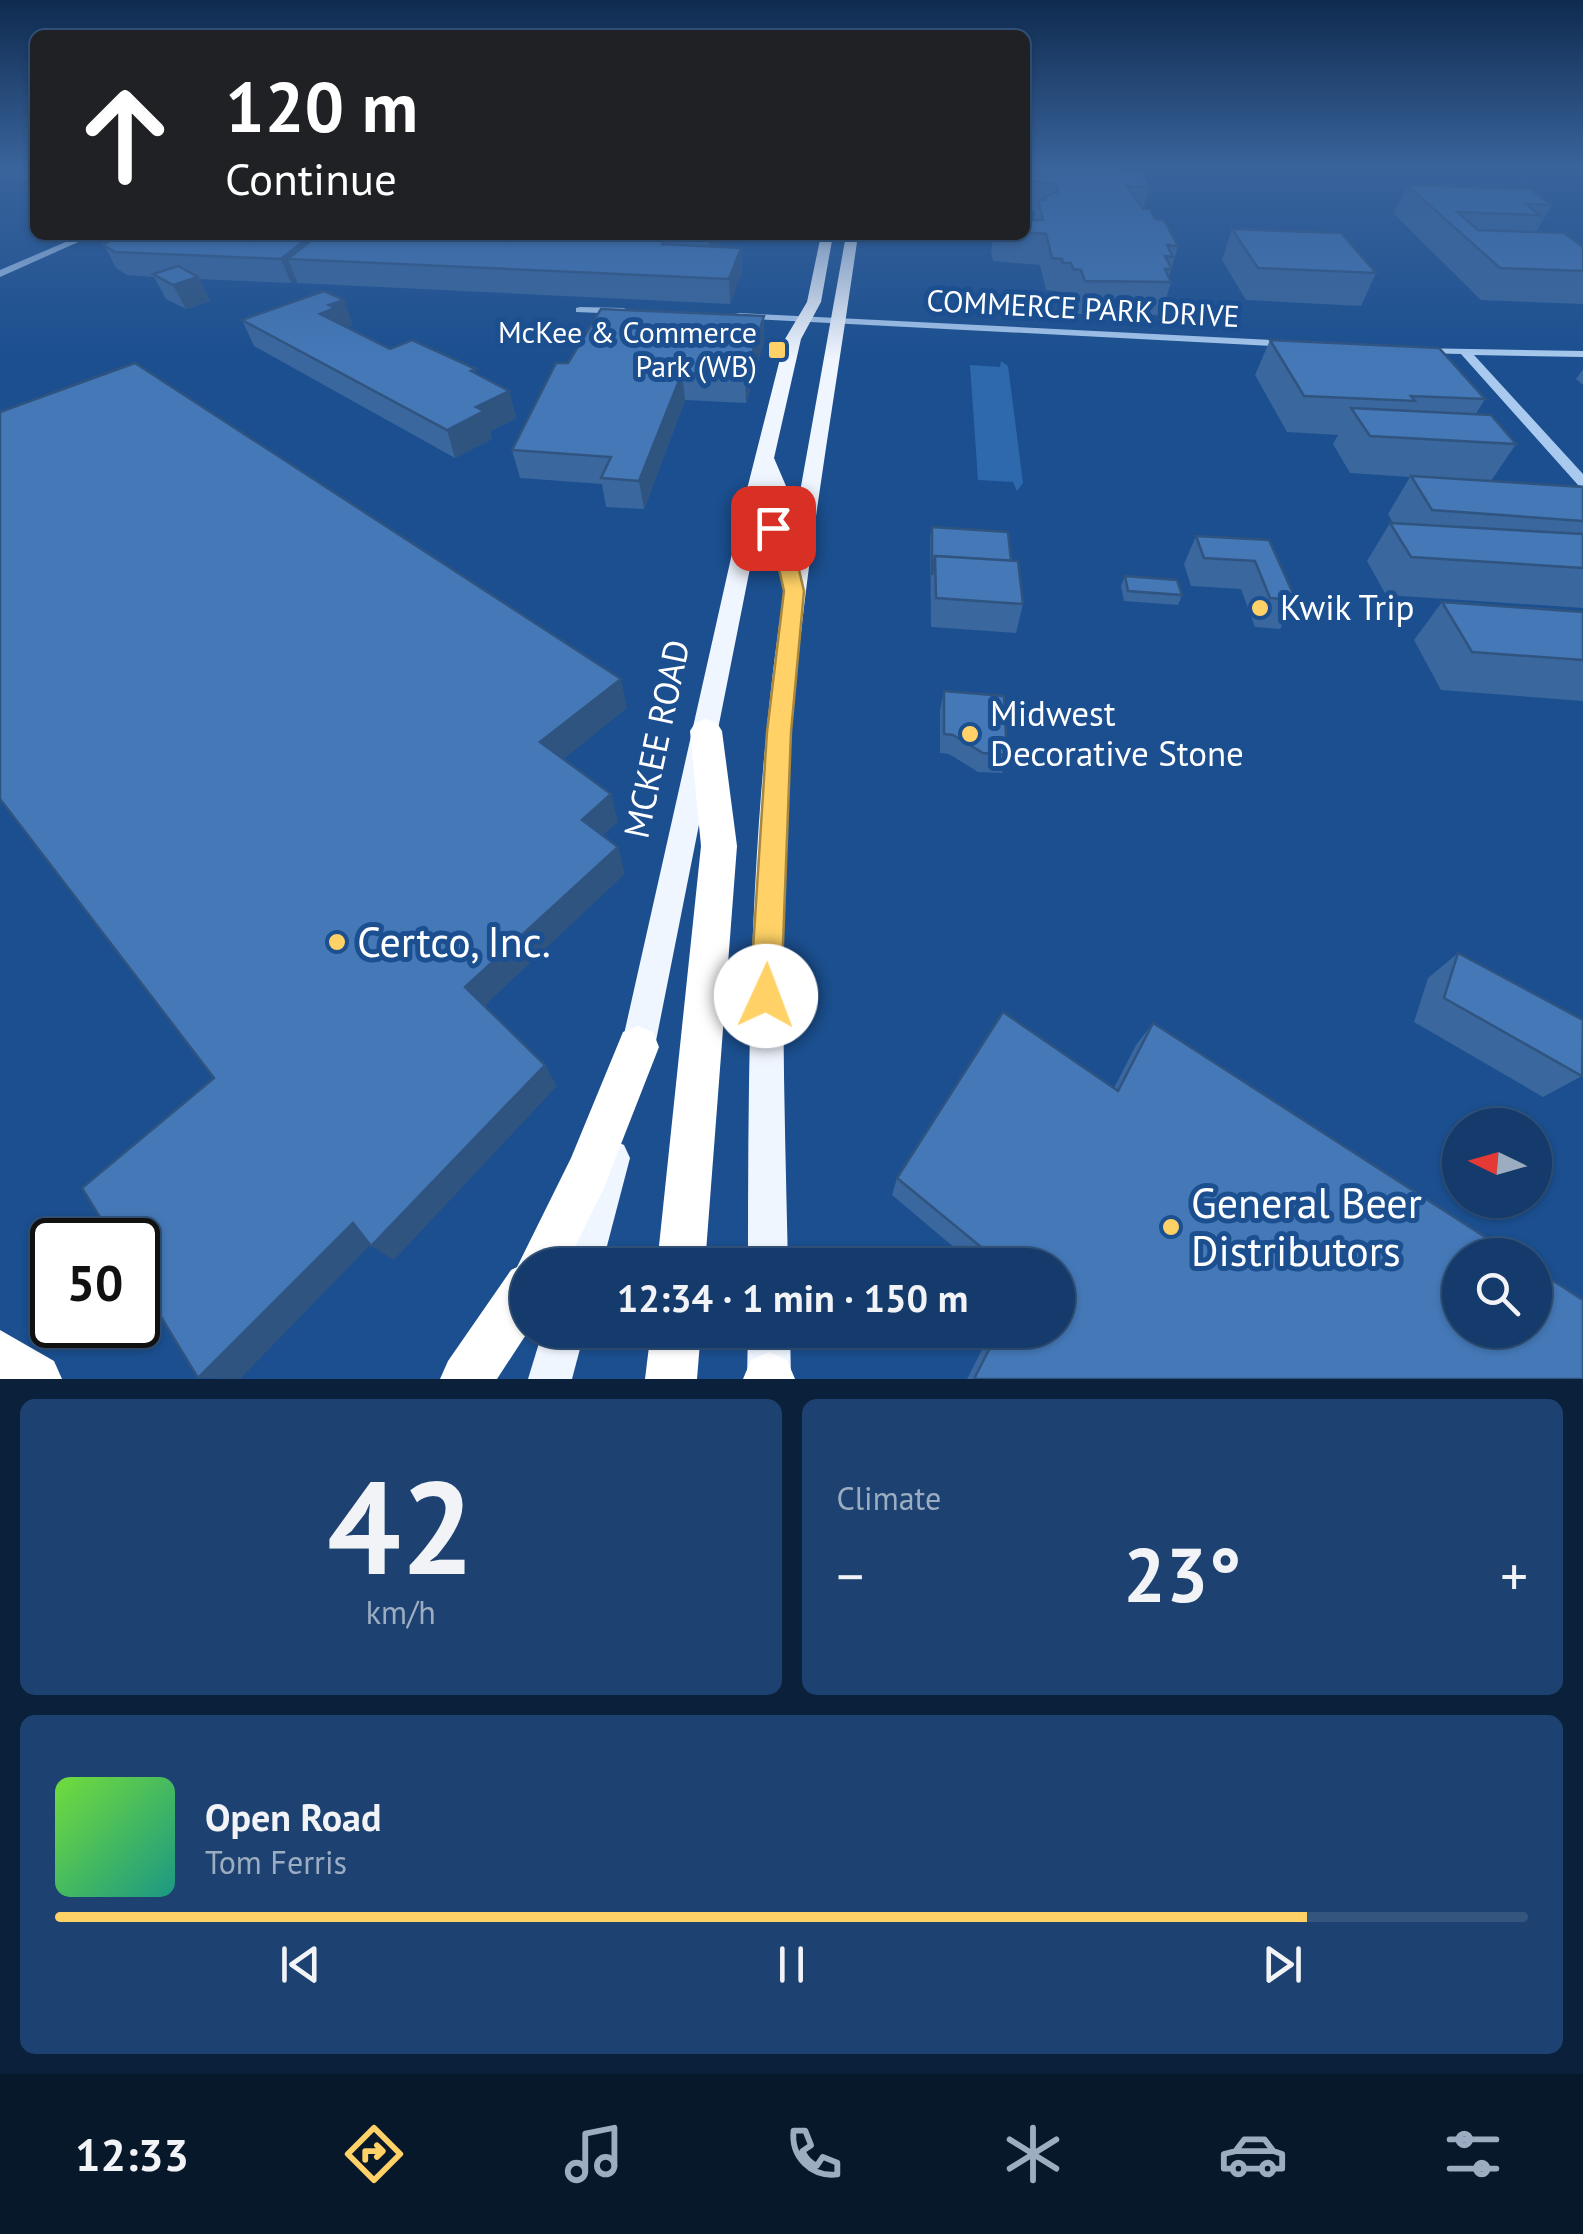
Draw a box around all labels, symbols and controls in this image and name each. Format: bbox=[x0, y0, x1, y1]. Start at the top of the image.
text: 120 m bbox=[225, 61, 418, 151]
icon: ahead bbox=[60, 70, 190, 200]
text: Continue bbox=[225, 149, 397, 207]
street label: COMMERCE PARK DRIVE bbox=[926, 280, 1240, 335]
place label: McKee & Commerce Park (WB) bbox=[498, 312, 757, 385]
marker: McKee & Commerce Park (WB) bbox=[766, 339, 788, 361]
pin bbox=[731, 486, 816, 571]
icon: arrive bbox=[746, 501, 801, 556]
place label: Kwik Trip bbox=[1280, 584, 1415, 630]
marker: Kwik Trip bbox=[1249, 597, 1271, 619]
street label: MCKEE ROAD bbox=[613, 635, 699, 842]
place label: Midwest Decorative Stone bbox=[990, 690, 1244, 776]
marker: Midwest Decorative Stone bbox=[959, 723, 981, 745]
place label: Certco, Inc. bbox=[357, 914, 551, 969]
marker: Certco, Inc. bbox=[326, 931, 348, 953]
position arrow bbox=[714, 944, 818, 1048]
north arrow bbox=[1442, 1108, 1552, 1218]
map controls bbox=[1442, 1108, 1552, 1348]
place label: General Beer Distributors bbox=[1191, 1175, 1422, 1278]
marker: General Beer Distributors bbox=[1160, 1216, 1182, 1238]
speed limit sign: 50 bbox=[30, 1218, 160, 1348]
button: search bbox=[1442, 1238, 1552, 1348]
text: 12:34 · 1 min · 150 m bbox=[617, 1273, 968, 1322]
text: 42 bbox=[327, 1442, 474, 1610]
text: Climate bbox=[837, 1477, 941, 1519]
text: 23° bbox=[1123, 1526, 1241, 1623]
text: − bbox=[837, 1540, 864, 1611]
text: + bbox=[1500, 1540, 1528, 1611]
text: km/h bbox=[366, 1591, 436, 1633]
text: Open Road bbox=[205, 1792, 381, 1841]
text: Tom Ferris bbox=[205, 1841, 347, 1883]
icon: previous bbox=[273, 1937, 328, 1992]
icon: pause bbox=[764, 1937, 819, 1992]
icon: next bbox=[1255, 1937, 1310, 1992]
icon: directions bbox=[339, 2119, 409, 2189]
icon: music bbox=[559, 2119, 629, 2189]
icon: phone bbox=[779, 2119, 849, 2189]
icon: climate bbox=[998, 2119, 1068, 2189]
icon: car bbox=[1218, 2119, 1288, 2189]
icon: filters bbox=[1438, 2119, 1508, 2189]
text: 12:33 bbox=[75, 2125, 189, 2183]

